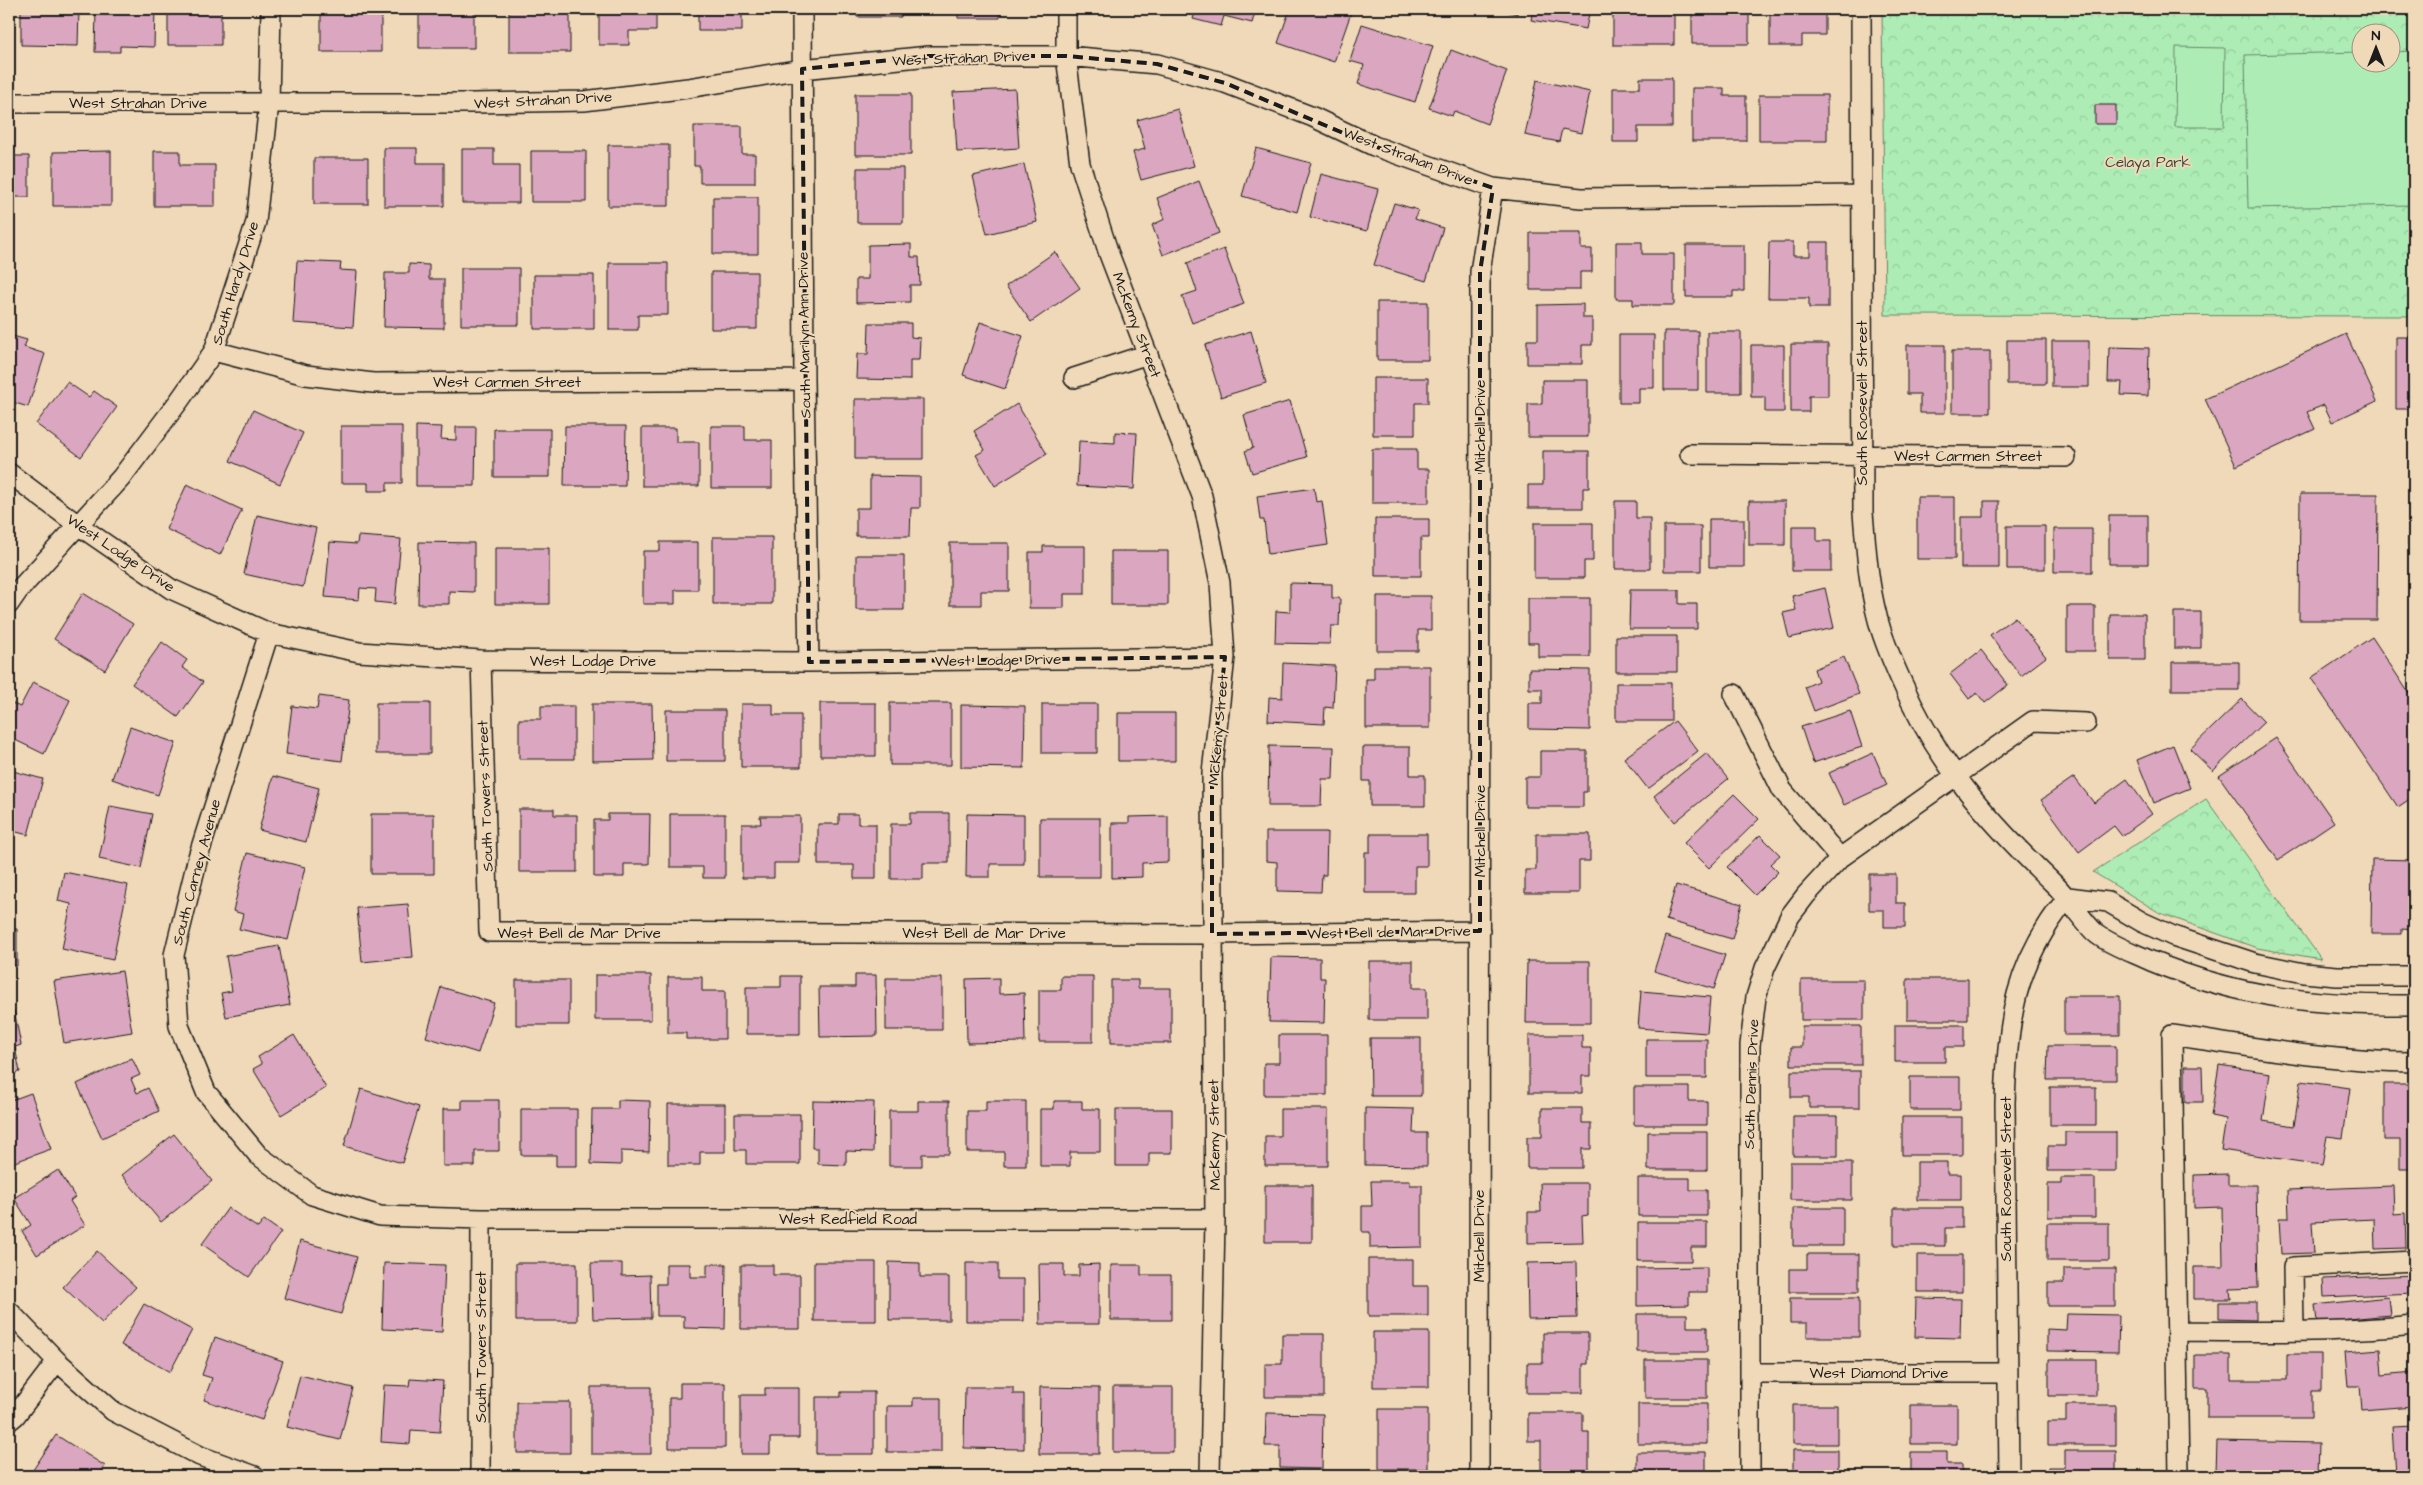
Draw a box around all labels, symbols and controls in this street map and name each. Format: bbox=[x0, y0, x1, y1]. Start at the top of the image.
north arrow bbox=[2350, 22, 2400, 72]
text: N bbox=[2372, 26, 2381, 46]
street label: West Strahan Drive bbox=[892, 46, 1030, 71]
street label: West Strahan Drive bbox=[473, 86, 613, 115]
street label: West Strahan Drive bbox=[69, 93, 207, 114]
street label: West Strahan Drive bbox=[1340, 122, 1476, 191]
park label: Celaya Park bbox=[2105, 152, 2191, 174]
street label: South Hardy Drive bbox=[207, 219, 265, 348]
street label: South Marilyn Ann Drive bbox=[793, 251, 817, 418]
street label: McKemy Street bbox=[1106, 269, 1166, 381]
street label: South Roosevelt Street bbox=[1852, 321, 1873, 486]
street label: West Carmen Street bbox=[433, 372, 581, 393]
street label: Mitchell Drive bbox=[1470, 380, 1491, 472]
street label: West Carmen Street bbox=[1894, 446, 2042, 467]
street label: West Lodge Drive bbox=[62, 509, 179, 598]
street label: West Lodge Drive bbox=[935, 649, 1061, 673]
street label: West Lodge Drive bbox=[530, 651, 656, 673]
street label: McKemy Street bbox=[1203, 674, 1235, 786]
street label: South Towers Street bbox=[472, 720, 499, 872]
street label: Mitchell Drive bbox=[1470, 785, 1491, 877]
street label: South Carney Avenue bbox=[167, 797, 227, 948]
street label: West Bell de Mar Drive bbox=[1307, 921, 1471, 944]
street label: West Bell de Mar Drive bbox=[497, 923, 661, 944]
street label: West Bell de Mar Drive bbox=[902, 923, 1066, 944]
street label: South Dennis Drive bbox=[1739, 1019, 1764, 1149]
street label: McKemy Street bbox=[1203, 1079, 1227, 1191]
street label: South Roosevelt Street bbox=[1996, 1097, 2017, 1262]
street label: Mitchell Drive bbox=[1469, 1190, 1490, 1282]
street label: West Redfield Road bbox=[779, 1209, 917, 1230]
street label: South Towers Street bbox=[471, 1271, 492, 1423]
street label: West Diamond Drive bbox=[1810, 1363, 1948, 1384]

